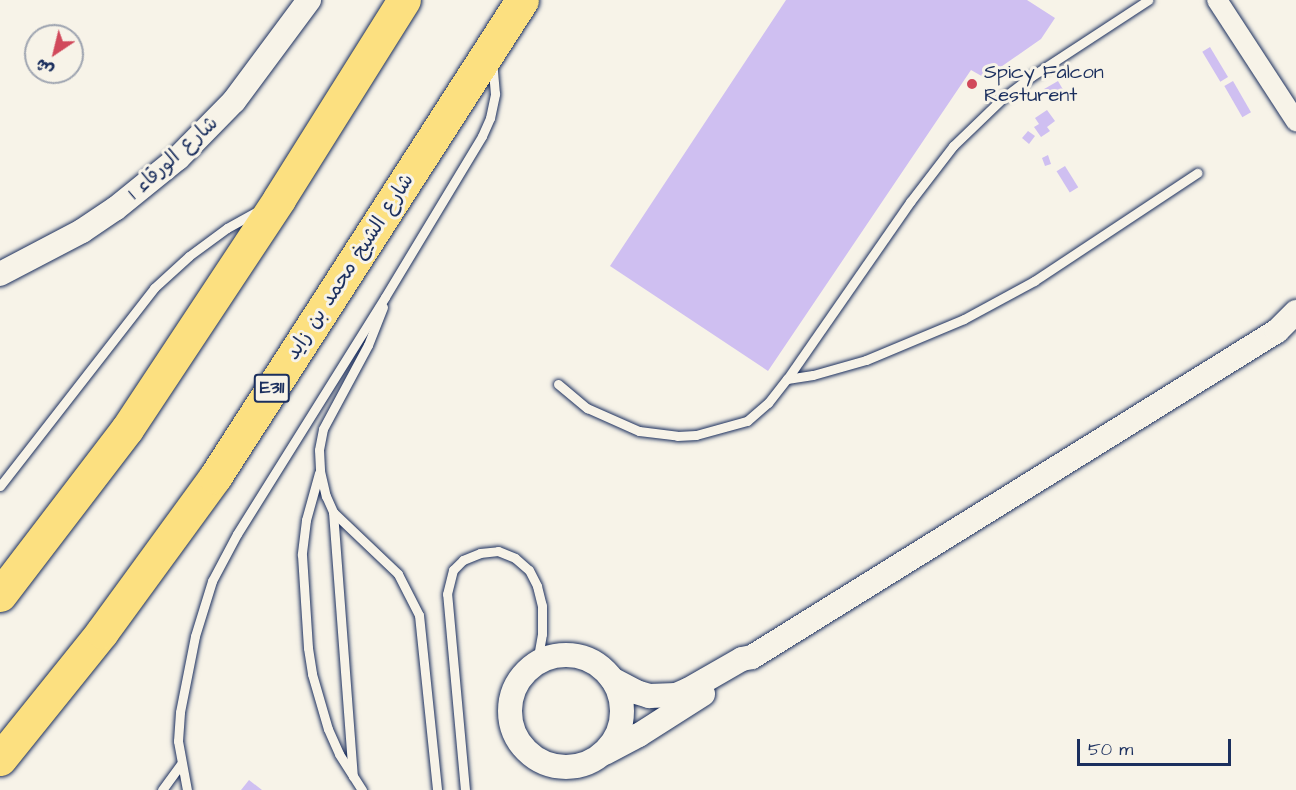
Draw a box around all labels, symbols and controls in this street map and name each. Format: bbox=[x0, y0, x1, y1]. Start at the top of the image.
north arrow bbox=[24, 24, 84, 84]
text: ش bbox=[31, 53, 58, 81]
place label: Spicy Falcon Resturent bbox=[984, 60, 1104, 107]
marker: Spicy Falcon Resturent bbox=[965, 77, 979, 91]
street label: شارع الورقاء 1 bbox=[123, 111, 223, 205]
street label: شارع الشيخ محمد بن زايد bbox=[281, 169, 419, 365]
road number: E311 bbox=[252, 373, 292, 403]
scale bar bbox=[1080, 727, 1234, 765]
text: 50 m bbox=[1088, 737, 1133, 762]

